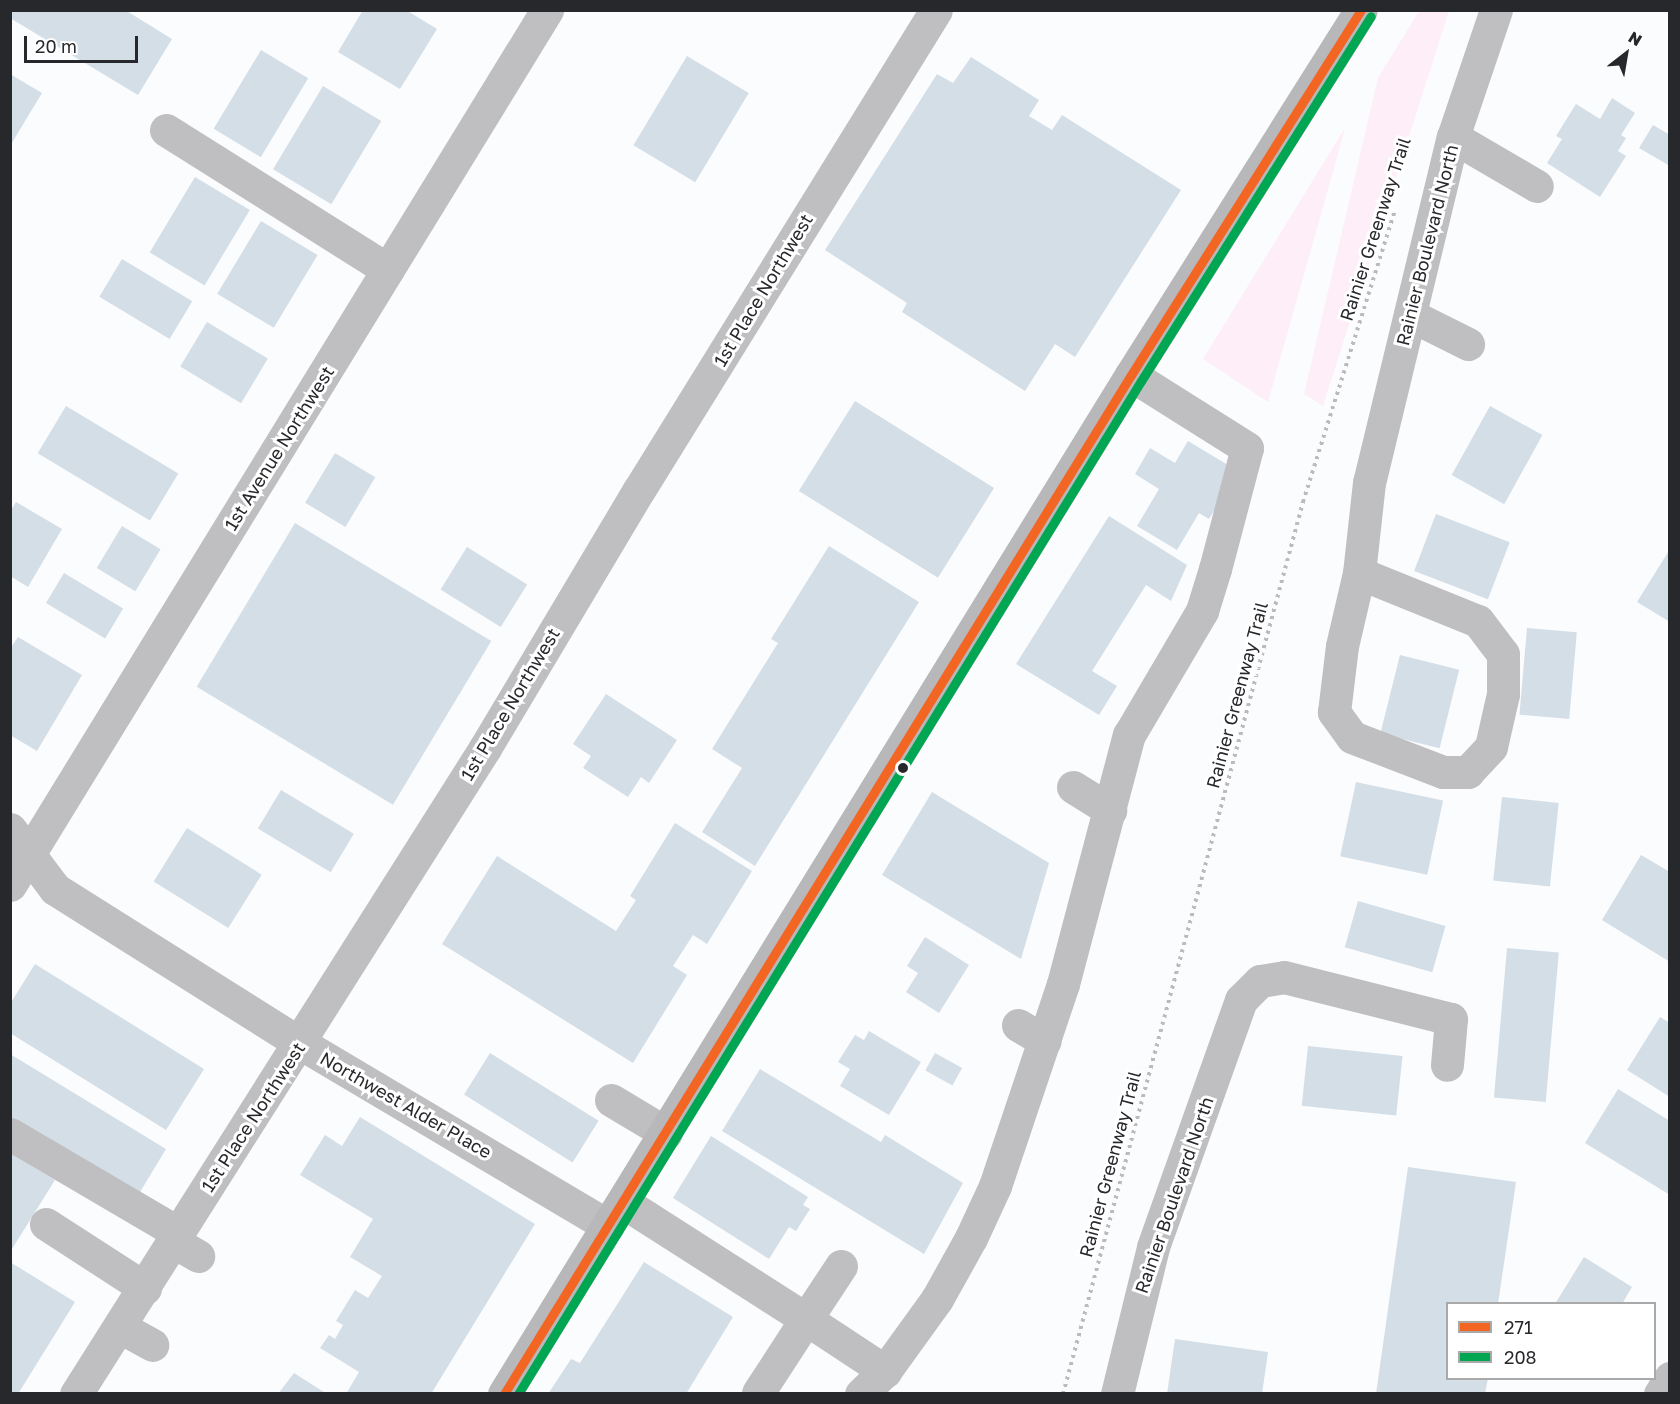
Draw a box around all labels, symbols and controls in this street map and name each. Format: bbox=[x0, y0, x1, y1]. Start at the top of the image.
scale bar bbox=[27, 24, 141, 62]
north arrow bbox=[1596, 24, 1656, 84]
text: N bbox=[1625, 27, 1646, 50]
text: 20 m bbox=[35, 35, 77, 57]
street label: Rainier Greenway Trail bbox=[1335, 134, 1415, 324]
street label: Rainier Boulevard North bbox=[1392, 142, 1462, 348]
street label: 1st Place Northwest bbox=[709, 210, 817, 370]
street label: 1st Avenue Northwest bbox=[220, 362, 338, 534]
street label: Rainier Greenway Trail bbox=[1202, 599, 1272, 791]
street label: 1st Place Northwest bbox=[456, 624, 564, 784]
unlabelled marker bbox=[897, 762, 909, 774]
street label: 1st Place Northwest bbox=[197, 1038, 309, 1196]
street label: Northwest Alder Place bbox=[316, 1047, 496, 1163]
street label: Rainier Greenway Trail bbox=[1075, 1068, 1145, 1260]
street label: Rainier Boulevard North bbox=[1130, 1094, 1218, 1296]
legend bbox=[1446, 1302, 1656, 1380]
text: 271 bbox=[1504, 1316, 1533, 1338]
text: 208 bbox=[1504, 1346, 1537, 1368]

